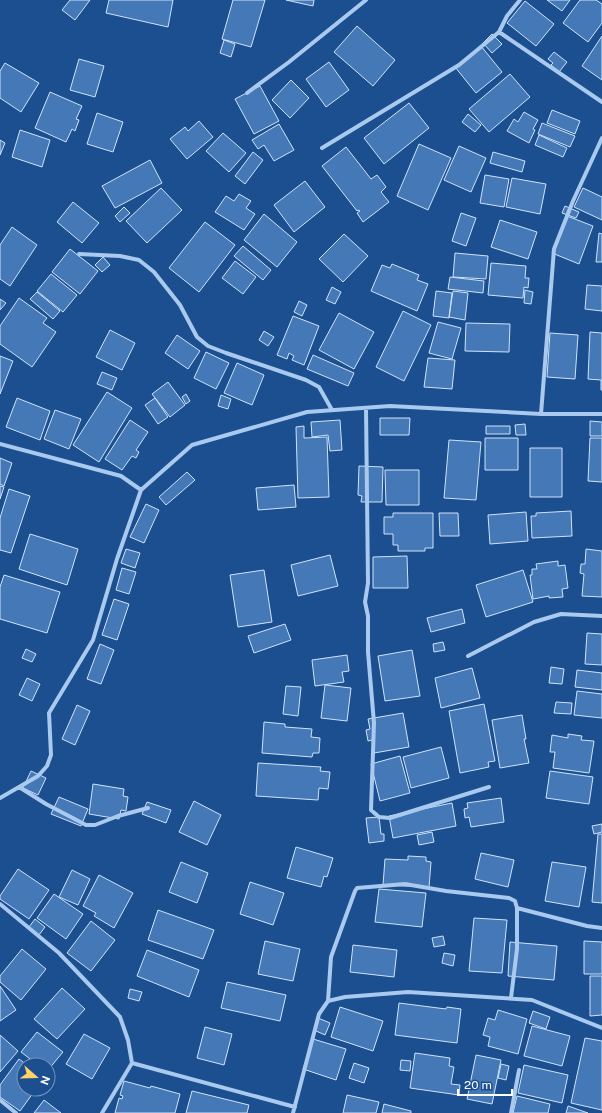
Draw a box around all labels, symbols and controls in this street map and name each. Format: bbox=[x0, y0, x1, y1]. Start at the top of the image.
north arrow bbox=[16, 1057, 56, 1097]
scale bar bbox=[458, 1071, 512, 1097]
text: N bbox=[38, 1074, 53, 1087]
text: 20 m bbox=[464, 1078, 492, 1092]

